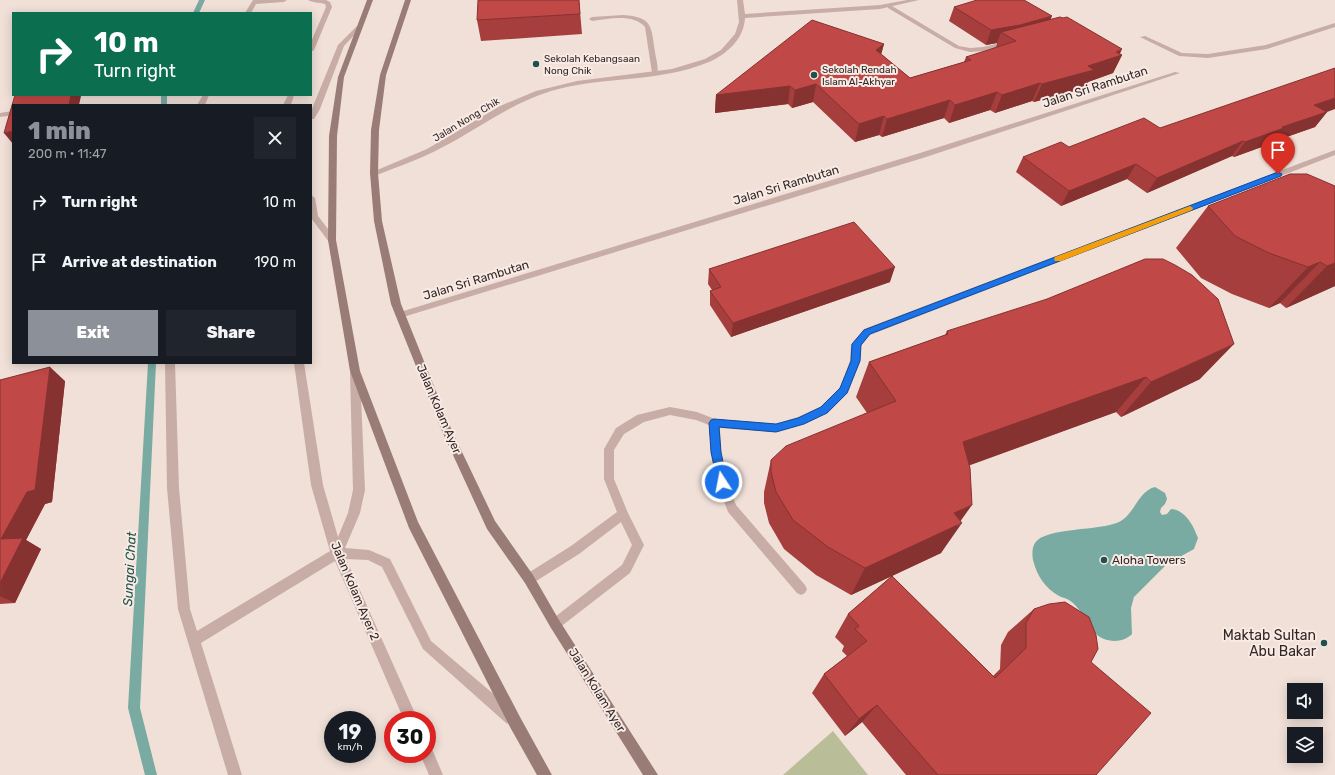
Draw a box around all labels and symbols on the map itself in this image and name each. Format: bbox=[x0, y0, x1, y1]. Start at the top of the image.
place label: Sekolah Kebangsaan Nong Chik bbox=[544, 53, 640, 77]
marker: Sekolah Kebangsaan Nong Chik bbox=[531, 59, 541, 69]
street label: Jalan Sri Rambutan bbox=[1041, 63, 1149, 111]
place label: Sekolah Rendah Islam Al-Akhyar bbox=[822, 64, 897, 88]
marker: Sekolah Rendah Islam Al-Akhyar bbox=[809, 70, 819, 80]
street label: Jalan Nong Chik bbox=[431, 95, 503, 145]
pin bbox=[1261, 133, 1295, 174]
street label: Jalan Sri Rambutan bbox=[731, 162, 841, 208]
street label: Jalan Sri Rambutan bbox=[421, 257, 531, 303]
street label: Jalan Kolam Ayer bbox=[414, 362, 464, 456]
position arrow bbox=[701, 461, 743, 503]
water label: Sungai Chat bbox=[120, 530, 140, 607]
street label: Jalan Kolam Ayer 2 bbox=[328, 540, 382, 642]
place label: Aloha Towers bbox=[1112, 553, 1186, 567]
marker: Aloha Towers bbox=[1099, 555, 1109, 565]
place label: Maktab Sultan Abu Bakar bbox=[1223, 627, 1317, 660]
marker: Maktab Sultan Abu Bakar bbox=[1319, 638, 1329, 648]
street label: Jalan Kolam Ayer bbox=[566, 646, 629, 735]
speed limit sign: 30 bbox=[384, 711, 436, 763]

